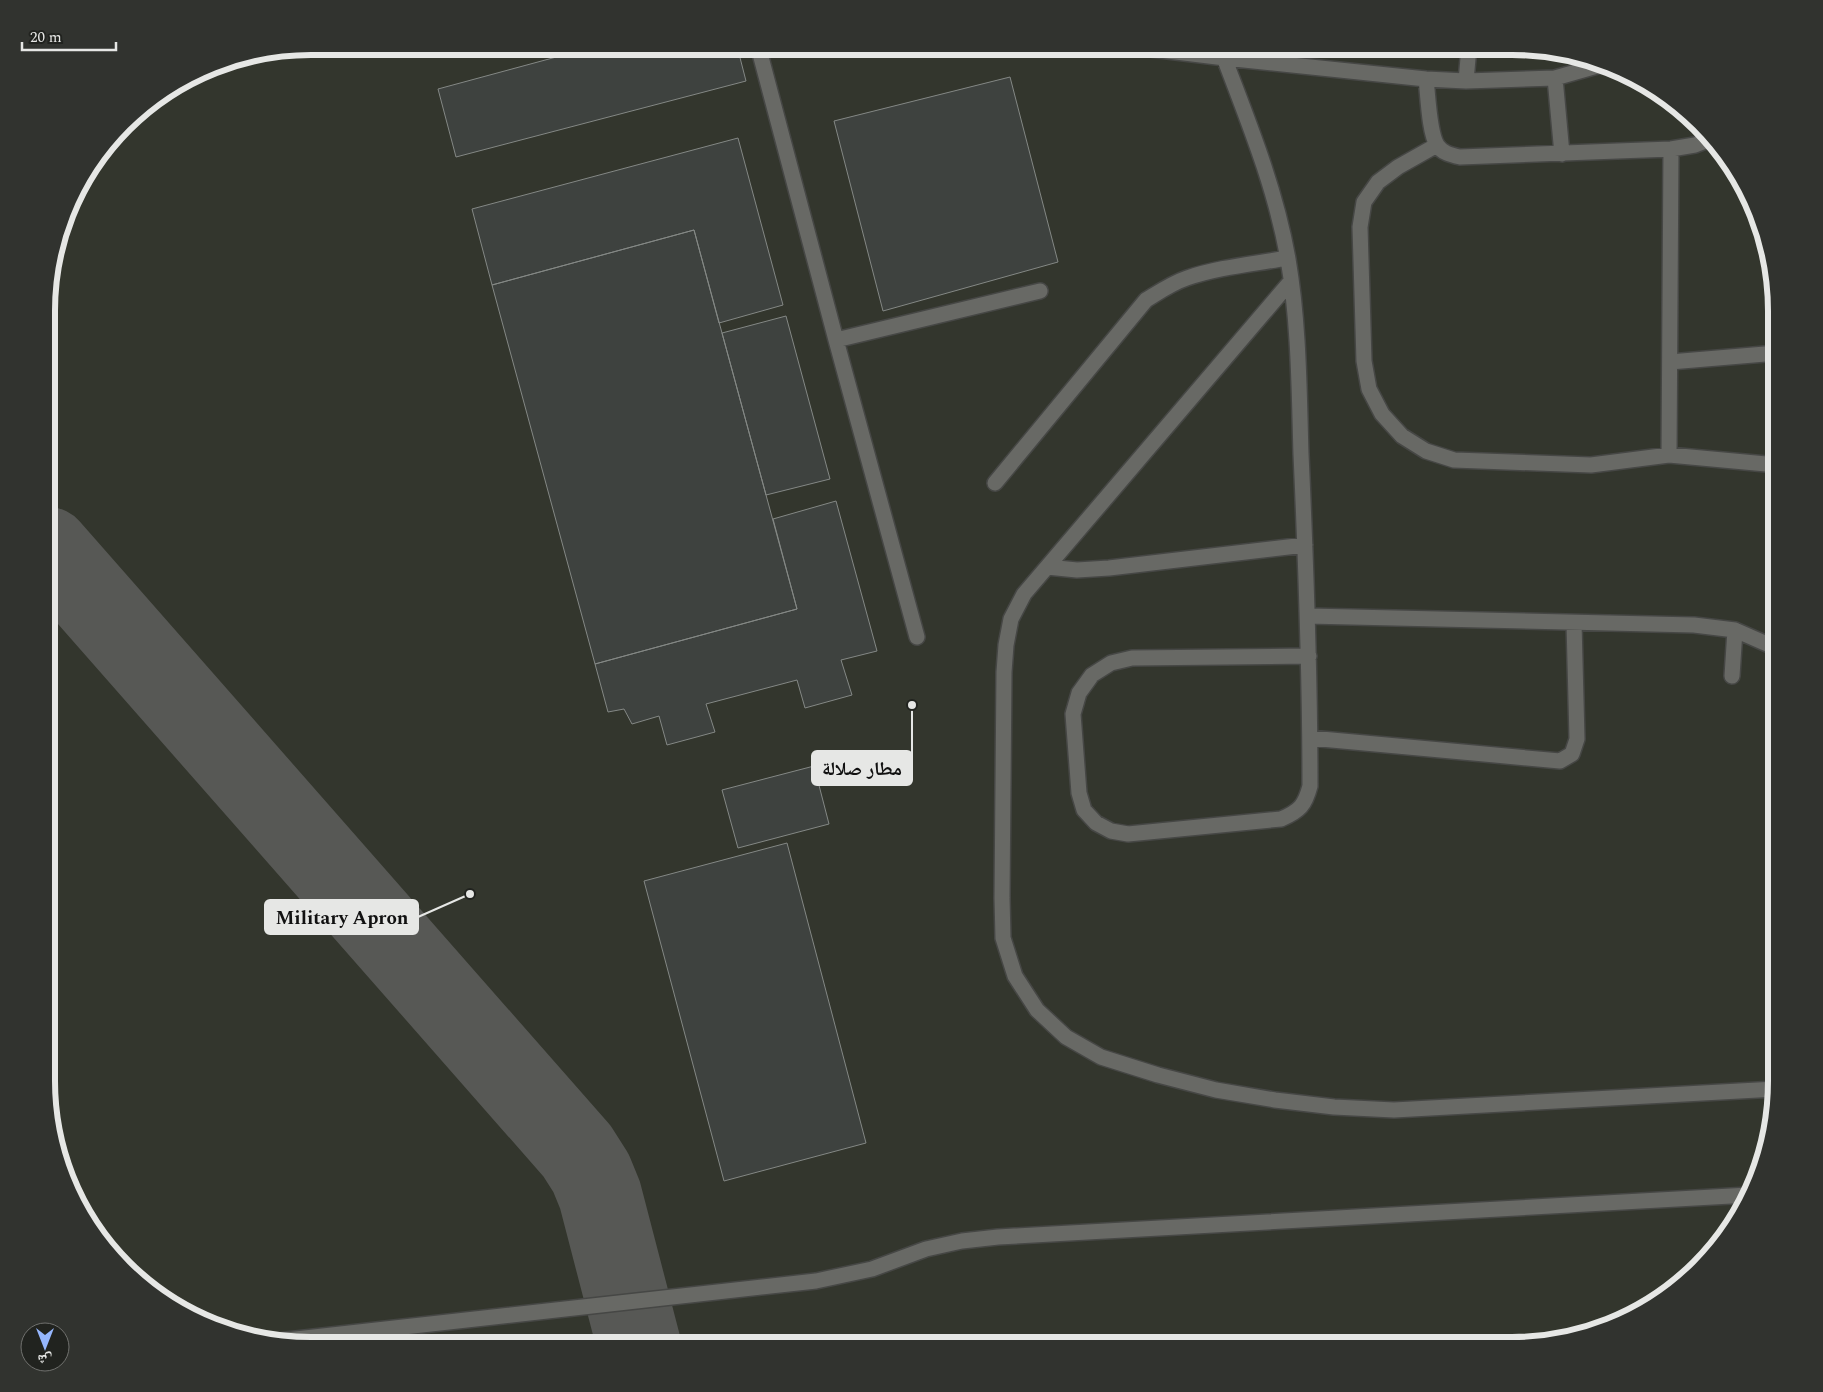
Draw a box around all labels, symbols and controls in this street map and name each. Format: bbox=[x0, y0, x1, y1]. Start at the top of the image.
scale bar bbox=[22, 20, 116, 52]
text: 20 m bbox=[30, 26, 62, 49]
callout: مطار صلالة bbox=[812, 751, 912, 785]
text: مطار صلالة bbox=[822, 755, 902, 784]
callout: Military Apron bbox=[265, 900, 418, 934]
text: Military Apron bbox=[275, 904, 409, 933]
north arrow bbox=[20, 1322, 70, 1372]
text: ش bbox=[37, 1349, 52, 1370]

